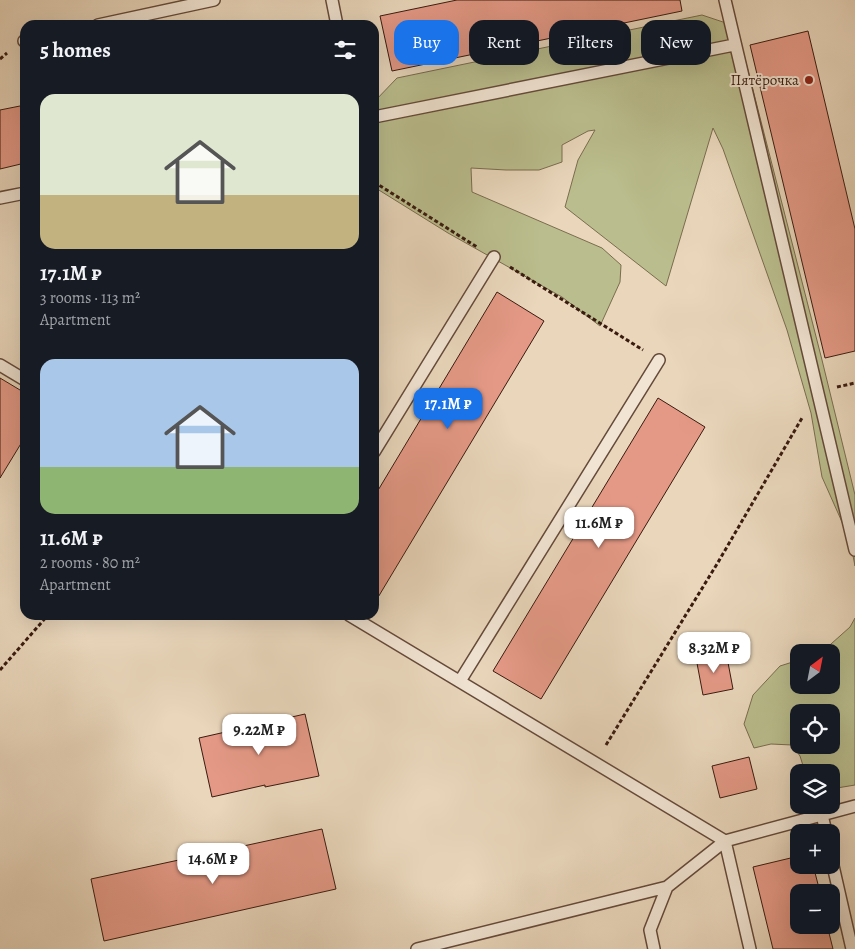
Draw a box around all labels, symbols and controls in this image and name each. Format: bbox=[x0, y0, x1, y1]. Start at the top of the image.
chip: Buy bbox=[394, 20, 459, 65]
chip: Rent bbox=[469, 20, 539, 65]
chip: Filters bbox=[549, 20, 631, 65]
chip: New bbox=[641, 20, 711, 65]
text: 5 homes bbox=[40, 36, 111, 64]
icon: filters bbox=[331, 36, 359, 64]
place label: Пятёрочка bbox=[731, 70, 799, 90]
marker: Пятёрочка bbox=[803, 74, 815, 86]
icon: home bbox=[155, 127, 245, 217]
text: 17.1M ₽ bbox=[40, 259, 102, 287]
text: 3 rooms · 113 m² bbox=[40, 287, 140, 309]
text: Apartment bbox=[40, 309, 111, 331]
pin: 17.1M ₽ bbox=[402, 388, 494, 430]
icon: home bbox=[155, 392, 245, 482]
text: 17.1M ₽ bbox=[424, 393, 472, 415]
pin: 11.6M ₽ bbox=[553, 506, 645, 549]
text: 11.6M ₽ bbox=[575, 512, 623, 534]
text: 11.6M ₽ bbox=[40, 524, 103, 552]
text: 2 rooms · 80 m² bbox=[40, 552, 140, 574]
text: Apartment bbox=[40, 574, 111, 596]
pin: 8.32M ₽ bbox=[668, 632, 760, 674]
text: 8.32M ₽ bbox=[688, 637, 740, 659]
north arrow bbox=[790, 644, 840, 694]
map controls bbox=[790, 644, 840, 934]
button: locate bbox=[790, 704, 840, 754]
pin: 9.22M ₽ bbox=[213, 714, 305, 756]
text: 9.22M ₽ bbox=[233, 719, 285, 741]
button: layers bbox=[790, 764, 840, 814]
button: + bbox=[790, 824, 840, 874]
pin: 14.6M ₽ bbox=[167, 842, 259, 885]
text: 14.6M ₽ bbox=[188, 848, 238, 870]
button: − bbox=[790, 884, 840, 934]

